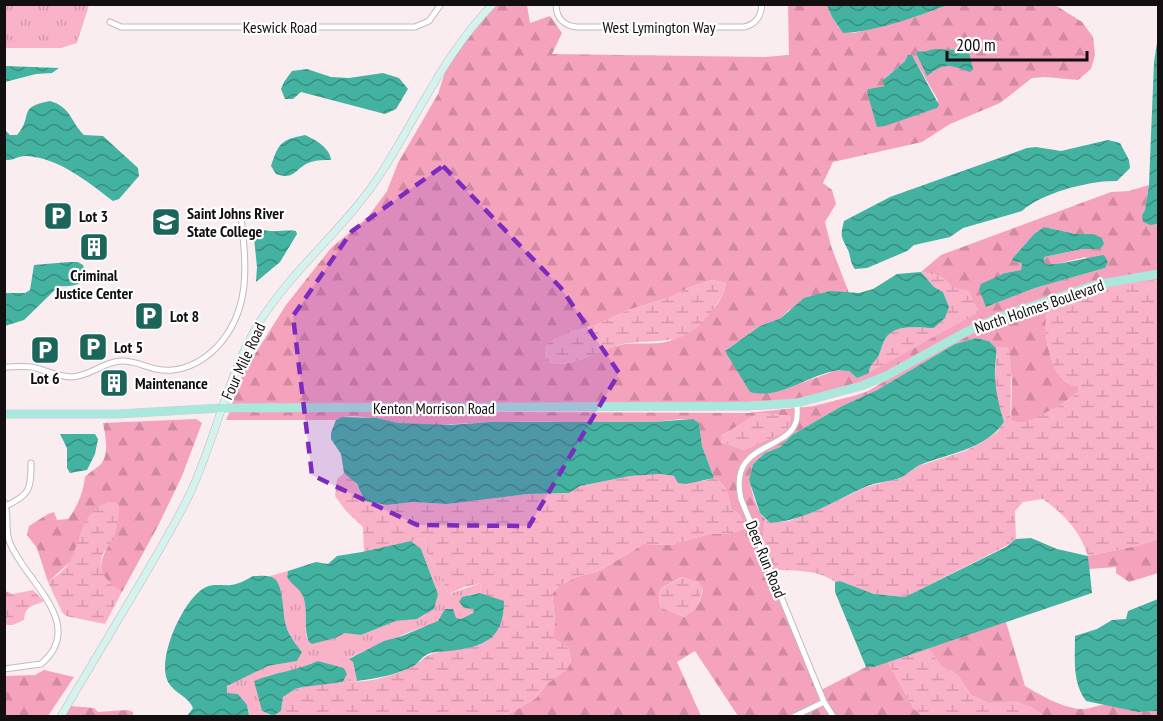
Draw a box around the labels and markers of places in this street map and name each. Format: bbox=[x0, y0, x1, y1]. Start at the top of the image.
parking icon: Lot 3 bbox=[42, 200, 74, 232]
place label: Saint Johns River State College bbox=[187, 203, 284, 241]
place label: Lot 3 bbox=[79, 206, 108, 226]
school or university icon: Saint Johns River State College bbox=[150, 206, 182, 238]
building icon: Criminal Justice Center bbox=[78, 231, 110, 263]
place label: Criminal Justice Center bbox=[54, 265, 133, 303]
parking icon: Lot 8 bbox=[133, 300, 165, 332]
place label: Lot 8 bbox=[170, 306, 199, 326]
parking icon: Lot 5 bbox=[77, 331, 109, 363]
parking icon: Lot 6 bbox=[29, 334, 61, 366]
place label: Lot 5 bbox=[114, 337, 143, 357]
building icon: Maintenance bbox=[98, 367, 130, 399]
place label: Lot 6 bbox=[30, 368, 60, 388]
place label: Maintenance bbox=[135, 373, 208, 393]

